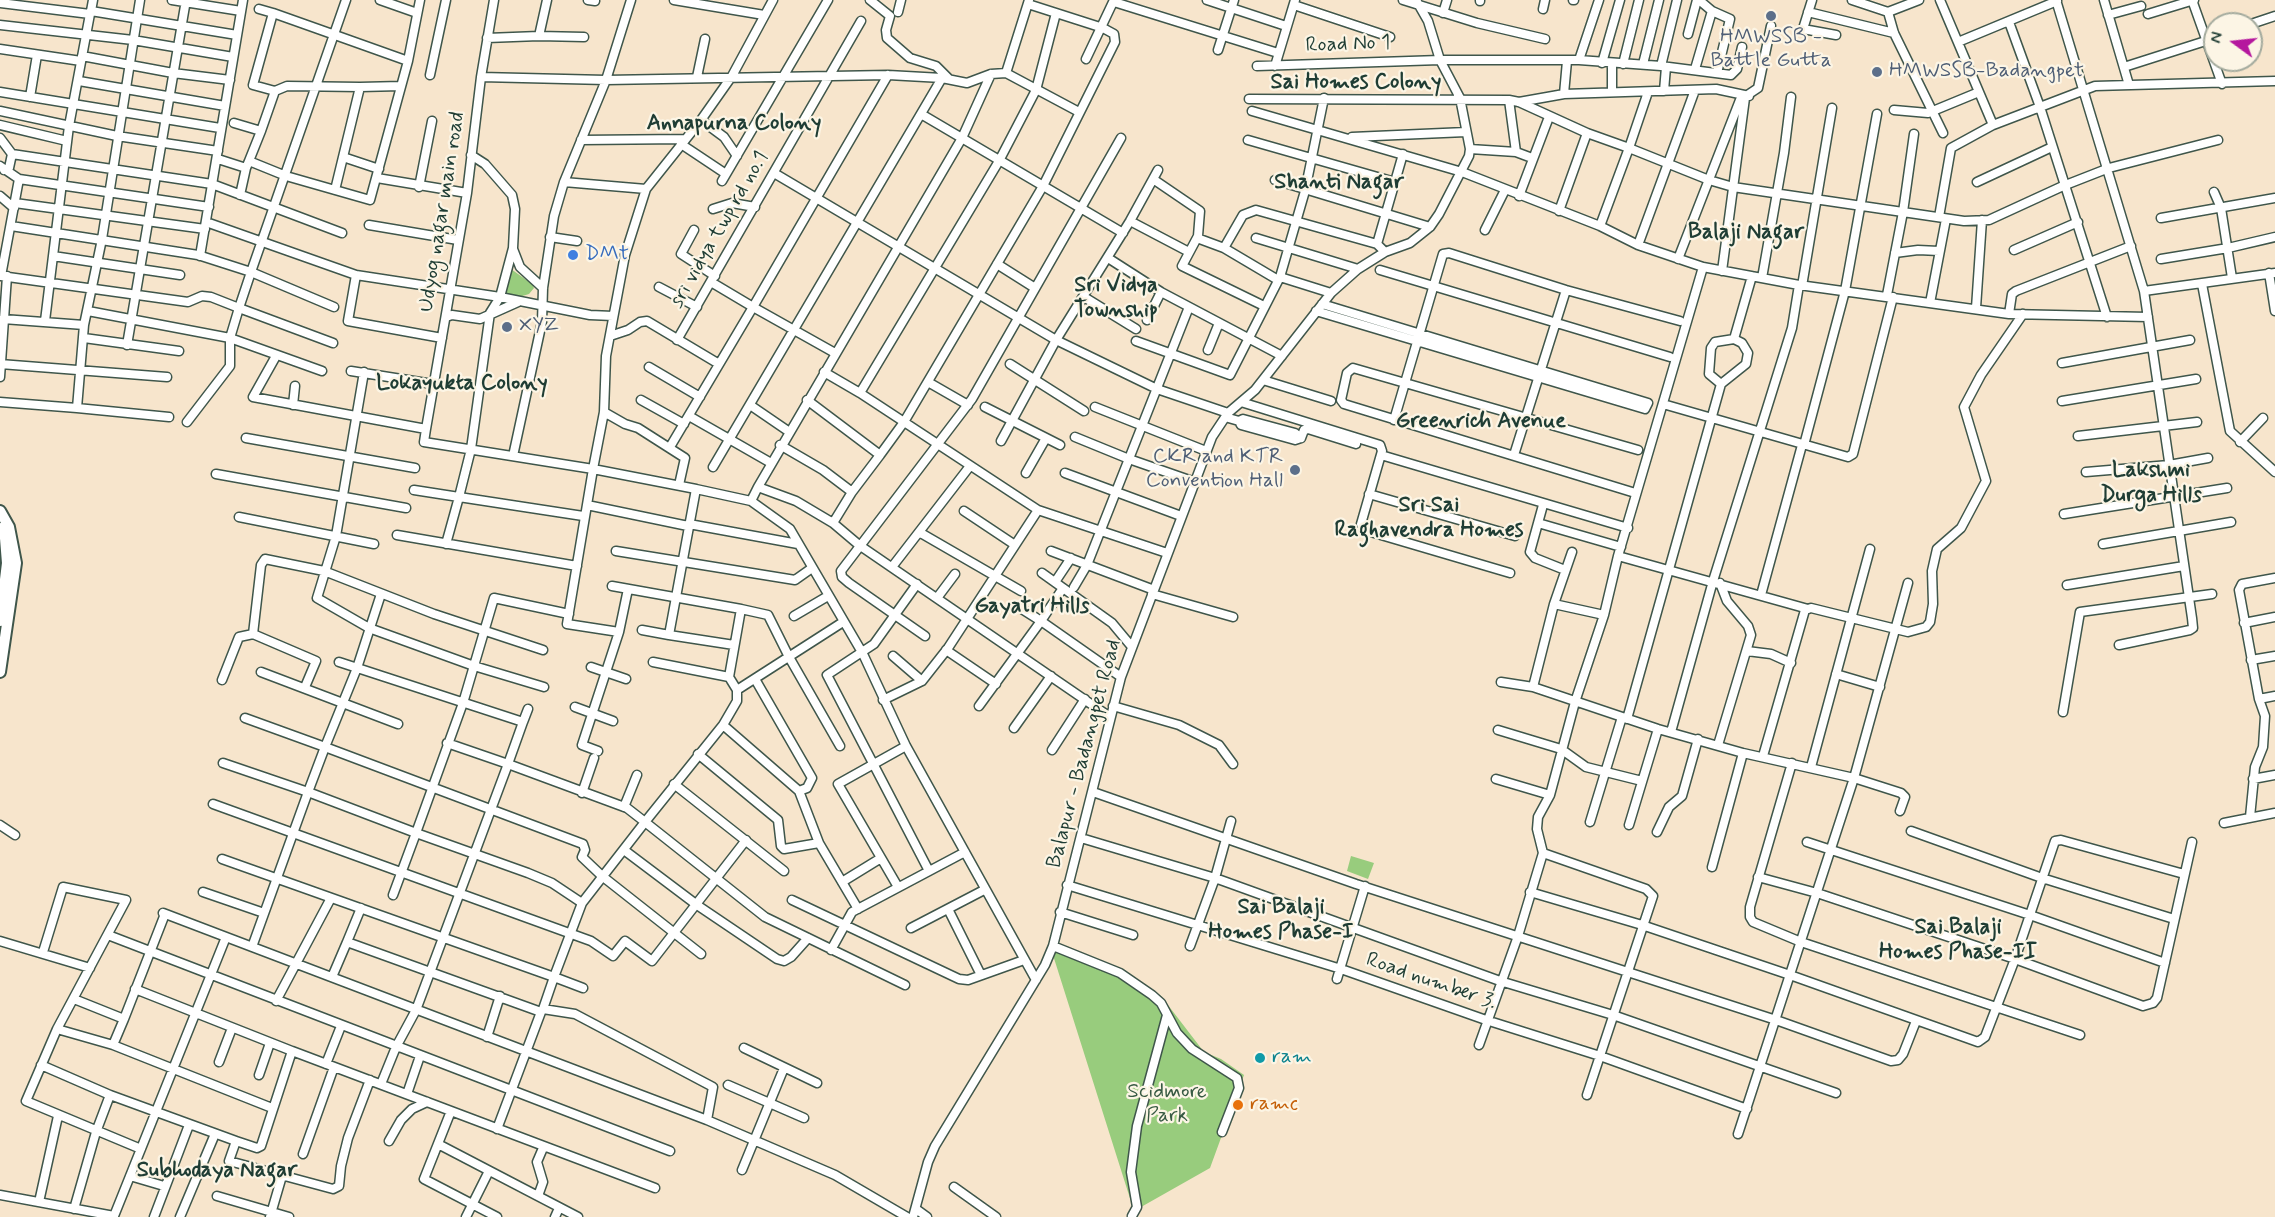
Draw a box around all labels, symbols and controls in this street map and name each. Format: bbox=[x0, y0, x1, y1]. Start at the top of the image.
marker: HMWSSB - Battle Gutta bbox=[1764, 9, 1778, 23]
north arrow bbox=[2203, 12, 2263, 72]
place label: HMWSSB - Battle Gutta bbox=[1710, 25, 1832, 75]
text: N bbox=[2206, 30, 2229, 46]
street label: Road No 1 bbox=[1305, 31, 1391, 59]
place label: HMWSSB-Badangpet bbox=[1889, 59, 2084, 85]
marker: HMWSSB-Badangpet bbox=[1870, 65, 1884, 79]
district label: Sai Homes Colony bbox=[1271, 70, 1441, 96]
street label: Udyog nagar main road bbox=[415, 110, 471, 314]
district label: Annapurna Colony bbox=[647, 111, 821, 137]
street label: sri vidya twp rd no.1 bbox=[665, 147, 775, 313]
district label: Shanti Nagar bbox=[1274, 170, 1404, 196]
district label: Balaji Nagar bbox=[1688, 220, 1804, 246]
place label: DMt bbox=[585, 242, 629, 268]
marker: DMt bbox=[566, 248, 580, 262]
district label: Sri Vidya Township bbox=[1074, 273, 1158, 324]
place label: XYZ bbox=[519, 314, 559, 340]
marker: XYZ bbox=[500, 320, 514, 334]
district label: Lokayukta Colony bbox=[376, 371, 548, 397]
district label: Greenrich Avenue bbox=[1396, 409, 1566, 435]
place label: CKR and KTR Convention Hall bbox=[1146, 445, 1283, 495]
district label: Lakshmi Durga Hills bbox=[2100, 458, 2202, 510]
marker: CKR and KTR Convention Hall bbox=[1288, 463, 1302, 477]
district label: Sri Sai Raghavendra Homes bbox=[1335, 493, 1523, 544]
district label: Gayatri Hills bbox=[975, 594, 1089, 620]
street label: Balapur - Badangpet Road bbox=[1042, 637, 1128, 871]
district label: Sai Balaji Homes Phase-I bbox=[1208, 895, 1354, 946]
district label: Sai Balaji Homes Phase-II bbox=[1879, 915, 2037, 966]
street label: Road number 3. bbox=[1362, 948, 1500, 1016]
place label: ram bbox=[1272, 1045, 1312, 1071]
marker: ram bbox=[1253, 1051, 1267, 1065]
park label: Scidmore Park bbox=[1127, 1080, 1207, 1130]
place label: ramc bbox=[1250, 1092, 1298, 1118]
marker: ramc bbox=[1231, 1098, 1245, 1112]
district label: Subhodaya Nagar bbox=[137, 1158, 297, 1184]

